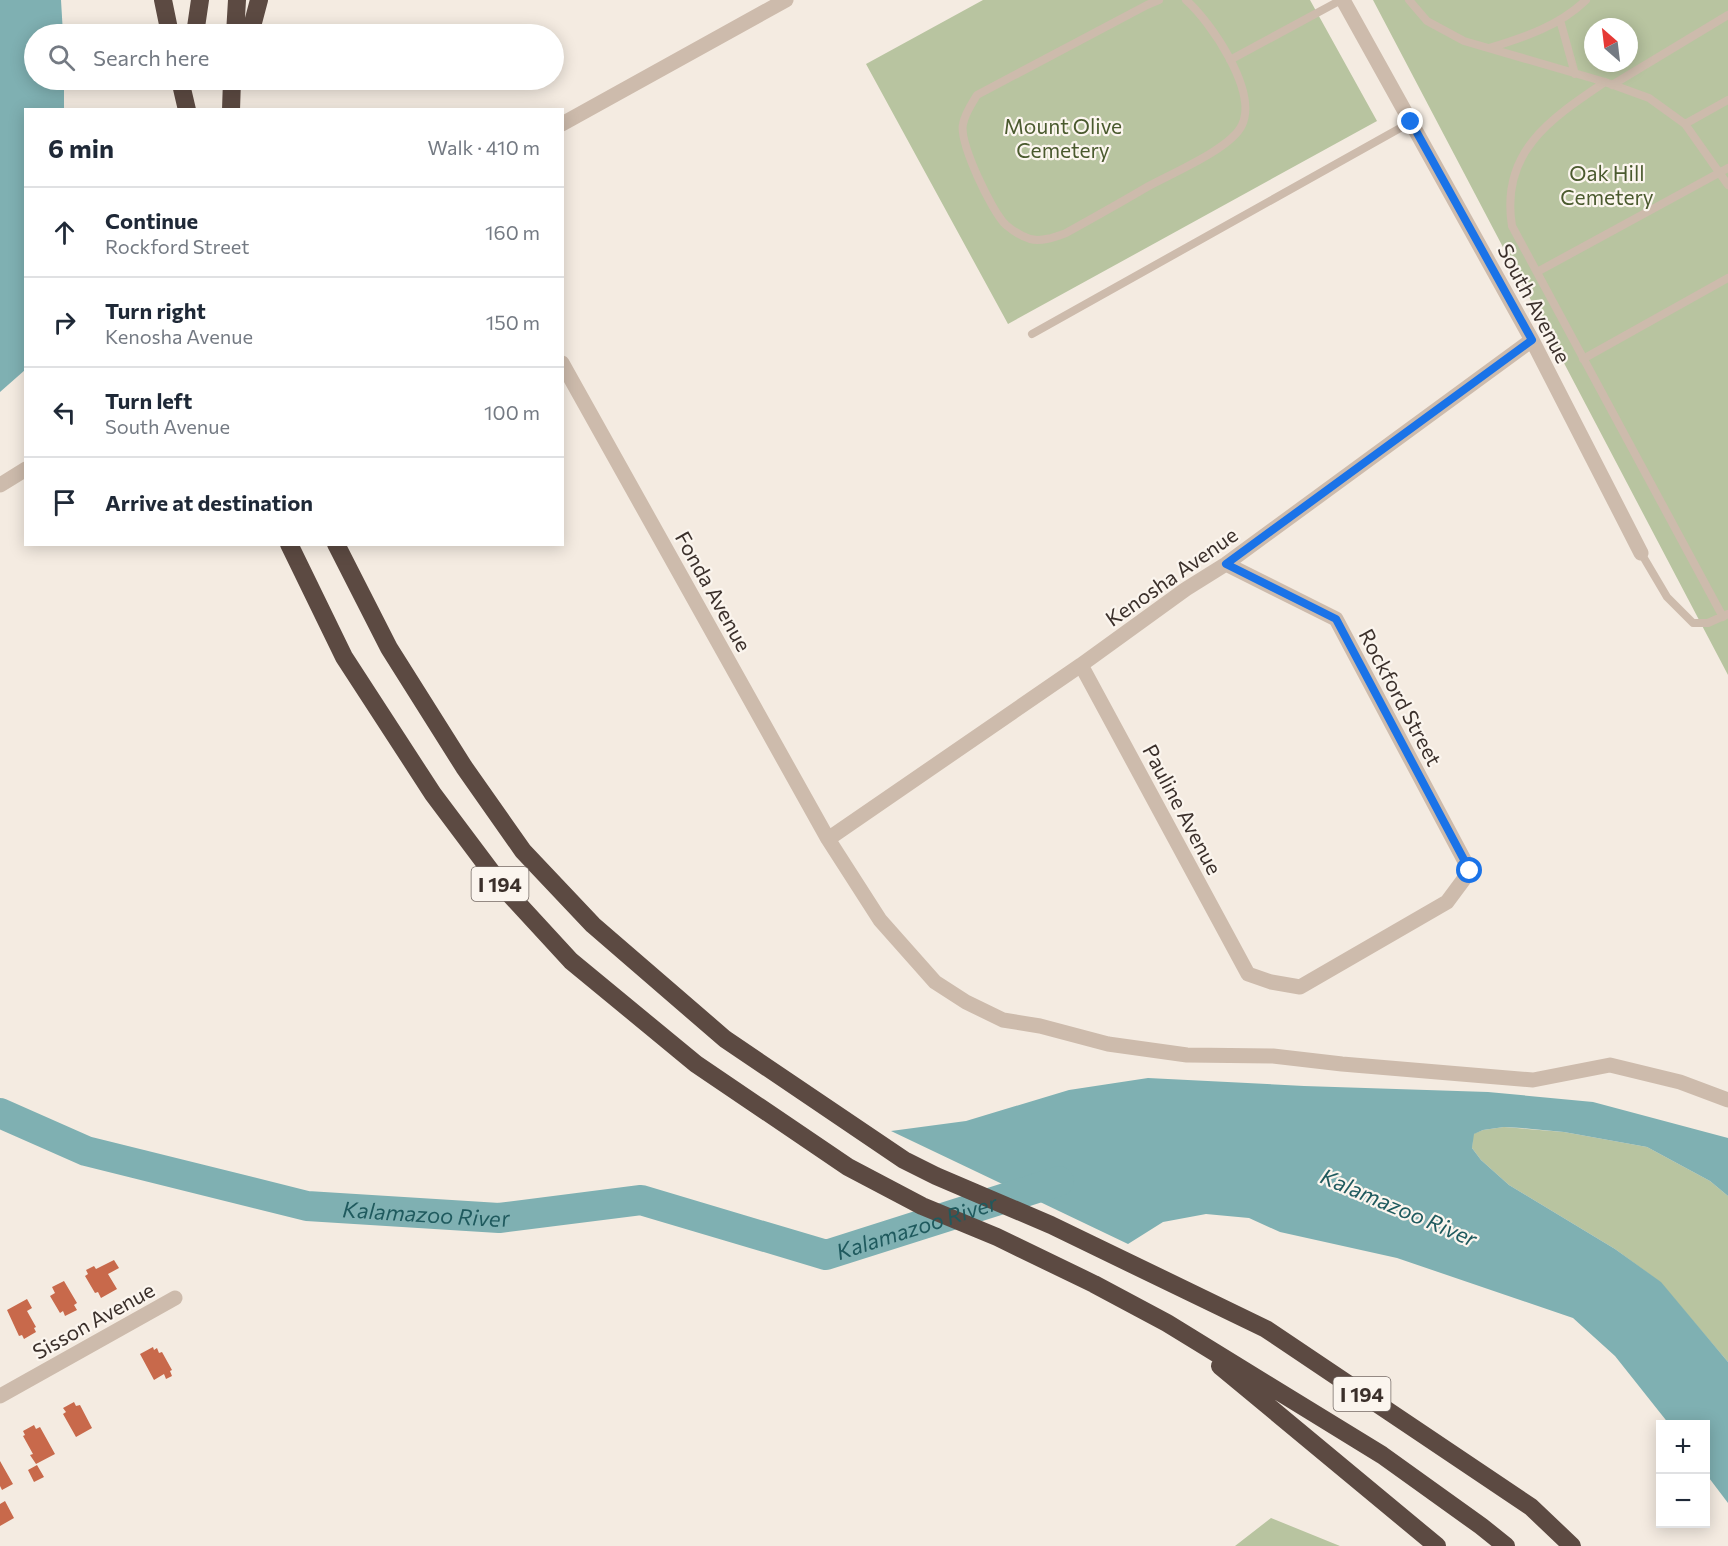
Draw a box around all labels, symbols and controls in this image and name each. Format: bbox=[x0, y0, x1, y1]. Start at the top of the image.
north arrow bbox=[1584, 18, 1638, 72]
search box bbox=[24, 24, 564, 90]
icon: search bbox=[45, 41, 78, 74]
text: Search here bbox=[93, 44, 209, 71]
route end bbox=[1397, 108, 1423, 134]
park label: Mount Olive Cemetery bbox=[1004, 113, 1122, 162]
text: 6 min bbox=[48, 132, 114, 163]
text: Walk · 410 m bbox=[428, 135, 540, 159]
park label: Oak Hill Cemetery bbox=[1560, 160, 1654, 209]
text: Continue bbox=[105, 207, 198, 234]
icon: ahead bbox=[48, 216, 81, 249]
text: 160 m bbox=[485, 220, 540, 244]
text: Rockford Street bbox=[105, 234, 249, 258]
street label: South Avenue bbox=[1493, 239, 1577, 367]
text: Turn right bbox=[105, 297, 206, 324]
icon: right bbox=[48, 306, 81, 339]
text: 150 m bbox=[486, 310, 540, 334]
text: Kenosha Avenue bbox=[105, 324, 253, 348]
text: Turn left bbox=[105, 387, 192, 414]
icon: left bbox=[48, 396, 81, 429]
text: 100 m bbox=[484, 400, 540, 424]
text: South Avenue bbox=[105, 414, 230, 438]
icon: arrive bbox=[48, 486, 81, 519]
text: Arrive at destination bbox=[105, 489, 313, 516]
street label: Kenosha Avenue bbox=[1100, 521, 1242, 631]
street label: Fonda Avenue bbox=[671, 527, 757, 655]
street label: Rockford Street bbox=[1354, 624, 1448, 770]
street label: Pauline Avenue bbox=[1138, 740, 1228, 878]
route start bbox=[1456, 857, 1482, 883]
road number: I 194 bbox=[472, 867, 528, 901]
water label: Kalamazoo River bbox=[1317, 1162, 1482, 1253]
water label: Kalamazoo River bbox=[832, 1188, 1001, 1265]
water label: Kalamazoo River bbox=[342, 1195, 512, 1232]
street label: Sisson Avenue bbox=[28, 1276, 158, 1364]
road number: I 194 bbox=[1334, 1377, 1390, 1411]
map controls bbox=[1656, 1420, 1710, 1528]
button: + bbox=[1656, 1420, 1710, 1474]
button: − bbox=[1656, 1474, 1710, 1528]

